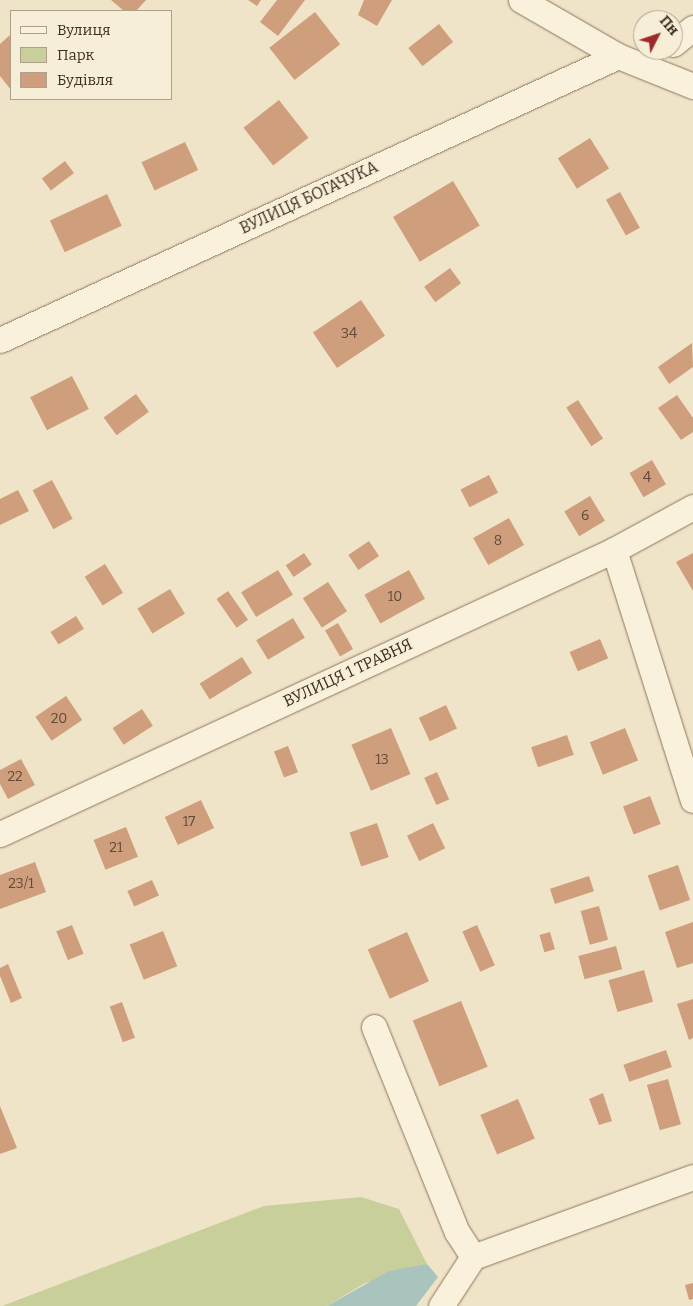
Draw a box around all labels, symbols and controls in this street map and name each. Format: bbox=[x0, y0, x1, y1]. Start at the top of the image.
legend bbox=[10, 10, 172, 100]
north arrow bbox=[633, 10, 683, 60]
text: Пн bbox=[656, 12, 682, 39]
text: Вулиця bbox=[57, 21, 111, 39]
text: Парк bbox=[57, 46, 94, 64]
text: Будівля bbox=[57, 71, 113, 89]
street label: ВУЛИЦЯ БОГАЧУКА bbox=[237, 158, 381, 238]
house number: 34 bbox=[341, 326, 357, 342]
house number: 4 bbox=[643, 470, 651, 486]
house number: 6 bbox=[581, 508, 589, 524]
house number: 8 bbox=[494, 533, 502, 549]
house number: 10 bbox=[388, 589, 402, 605]
street label: ВУЛИЦЯ 1 ТРАВНЯ bbox=[281, 635, 415, 711]
house number: 20 bbox=[51, 711, 67, 727]
house number: 13 bbox=[375, 752, 389, 768]
house number: 22 bbox=[7, 769, 23, 785]
house number: 17 bbox=[183, 814, 195, 830]
house number: 21 bbox=[109, 840, 123, 856]
house number: 23/1 bbox=[8, 876, 34, 892]

